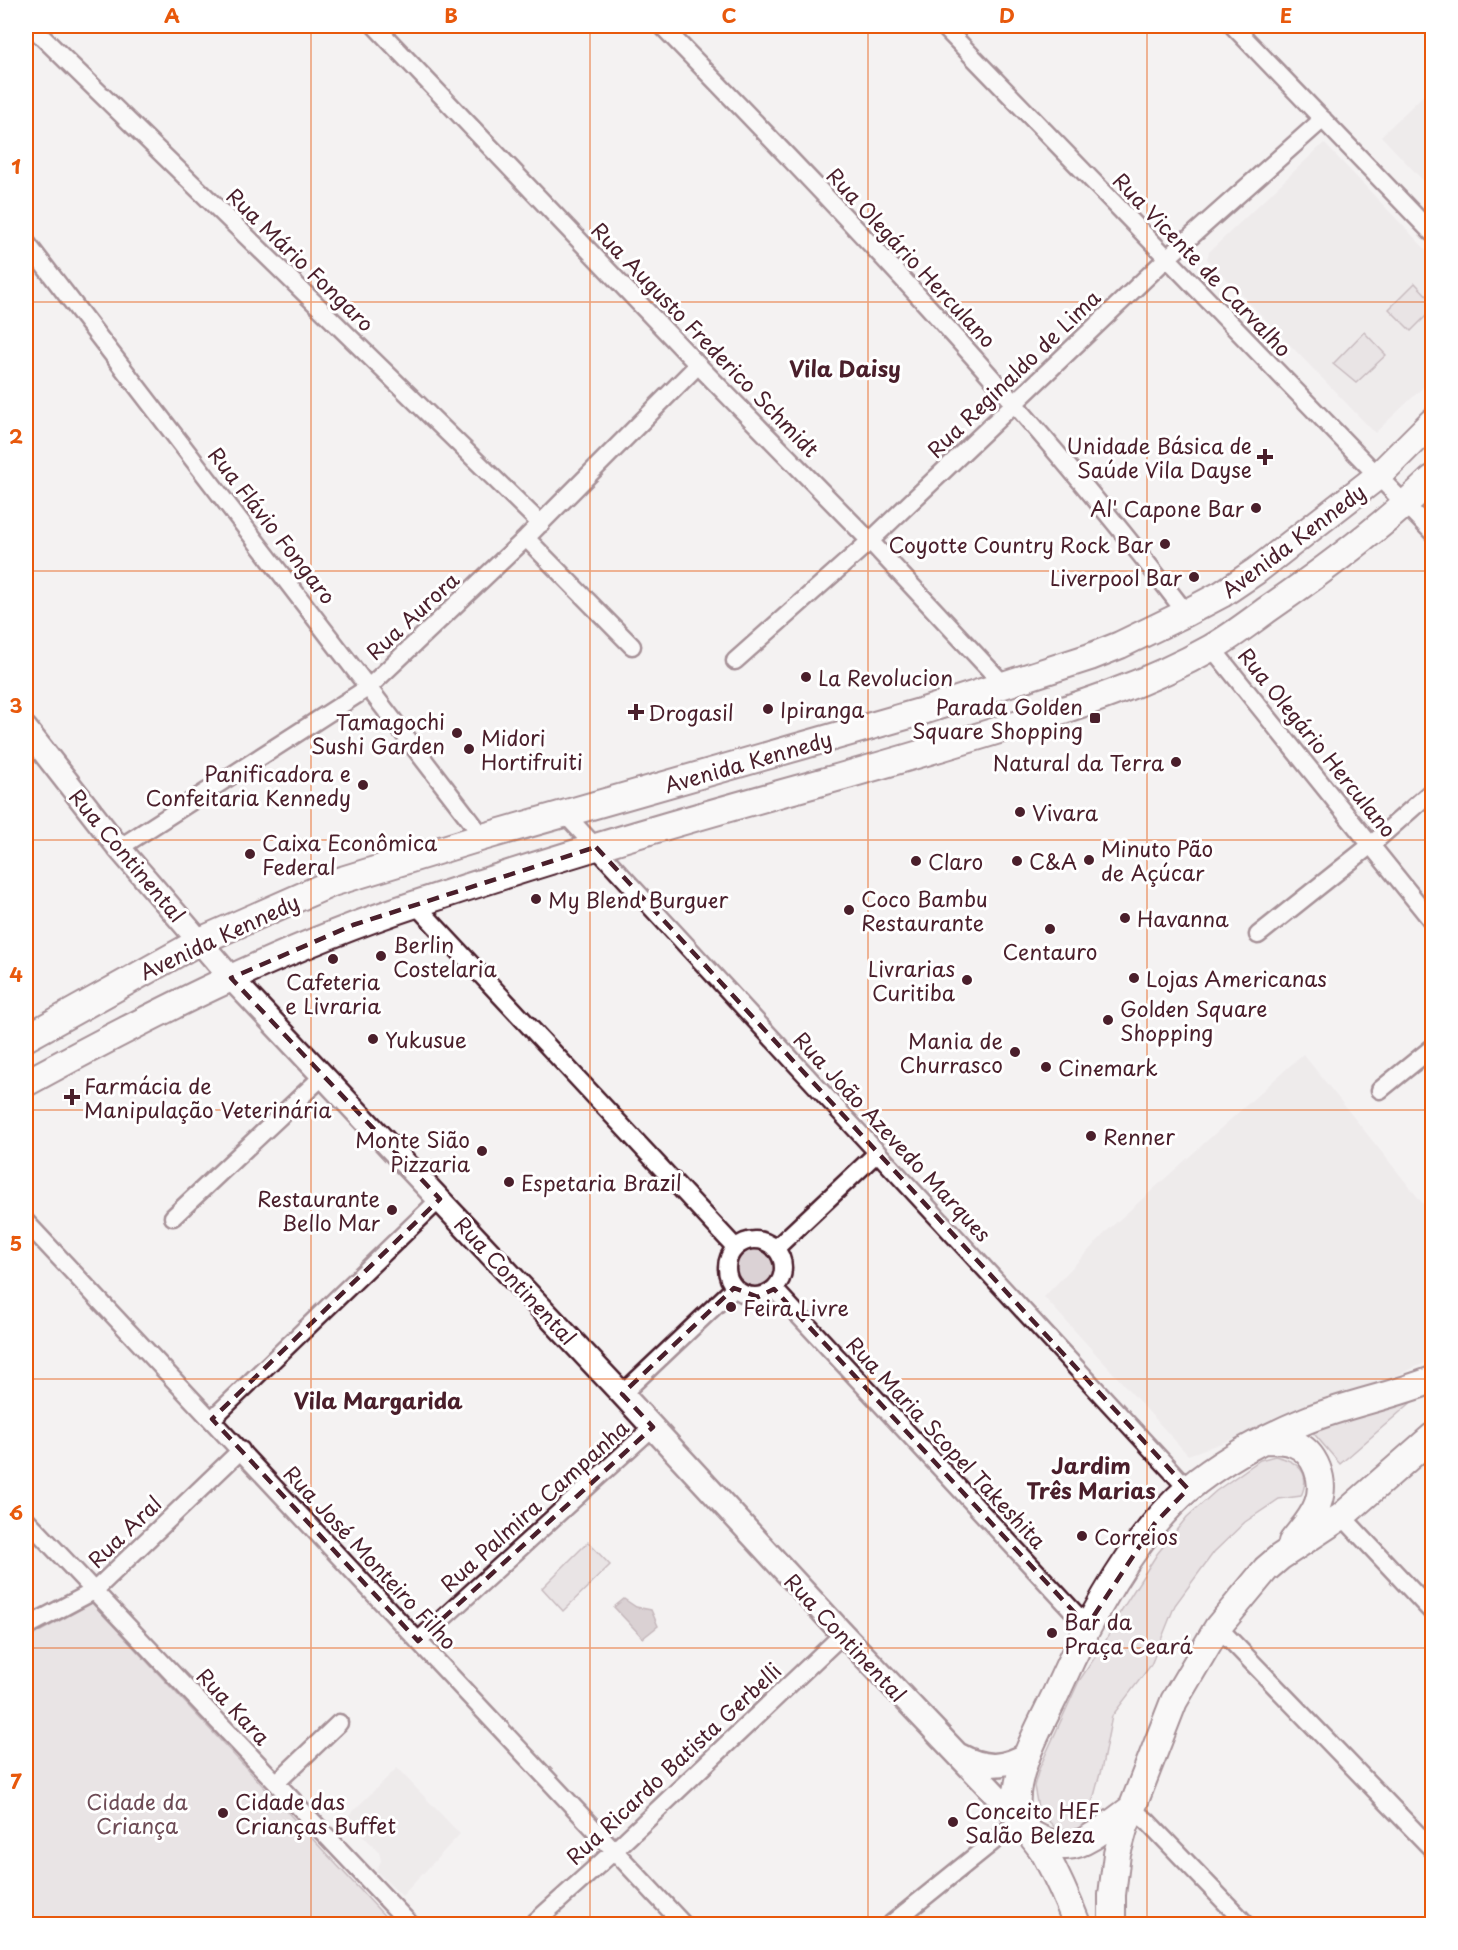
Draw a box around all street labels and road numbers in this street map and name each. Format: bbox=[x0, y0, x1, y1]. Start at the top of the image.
street label: Rua Olegário Herculano bbox=[820, 160, 1004, 354]
street label: Rua Vicente de Carvalho bbox=[1106, 165, 1300, 363]
street label: Rua Mário Fongaro bbox=[220, 180, 382, 338]
street label: Rua Augusto Frederico Schmidt bbox=[585, 214, 827, 464]
street label: Rua Reginaldo de Lima bbox=[919, 282, 1107, 464]
street label: Rua Flávio Fongaro bbox=[201, 440, 345, 610]
street label: Avenida Kennedy bbox=[1214, 475, 1372, 605]
street label: Rua Aurora bbox=[358, 563, 466, 667]
street label: Rua Olegário Herculano bbox=[1231, 640, 1405, 844]
street label: Avenida Kennedy bbox=[660, 722, 836, 800]
street label: Rua Continental bbox=[62, 781, 194, 929]
street label: Avenida Kennedy bbox=[134, 885, 304, 987]
street label: Rua João Azevedo Marques bbox=[787, 1024, 999, 1248]
street label: Rua Continental bbox=[448, 1208, 584, 1352]
street label: Rua Maria Scopel Takeshita bbox=[840, 1329, 1055, 1556]
street label: Rua Palmira Campanha bbox=[432, 1411, 636, 1599]
street label: Rua José Monteiro Filho bbox=[277, 1458, 465, 1656]
street label: Rua Aral bbox=[80, 1487, 168, 1575]
street label: Rua Continental bbox=[778, 1565, 914, 1709]
street label: Rua Ricardo Batista Gerbelli bbox=[558, 1655, 788, 1871]
street label: Rua Kara bbox=[190, 1660, 279, 1752]

